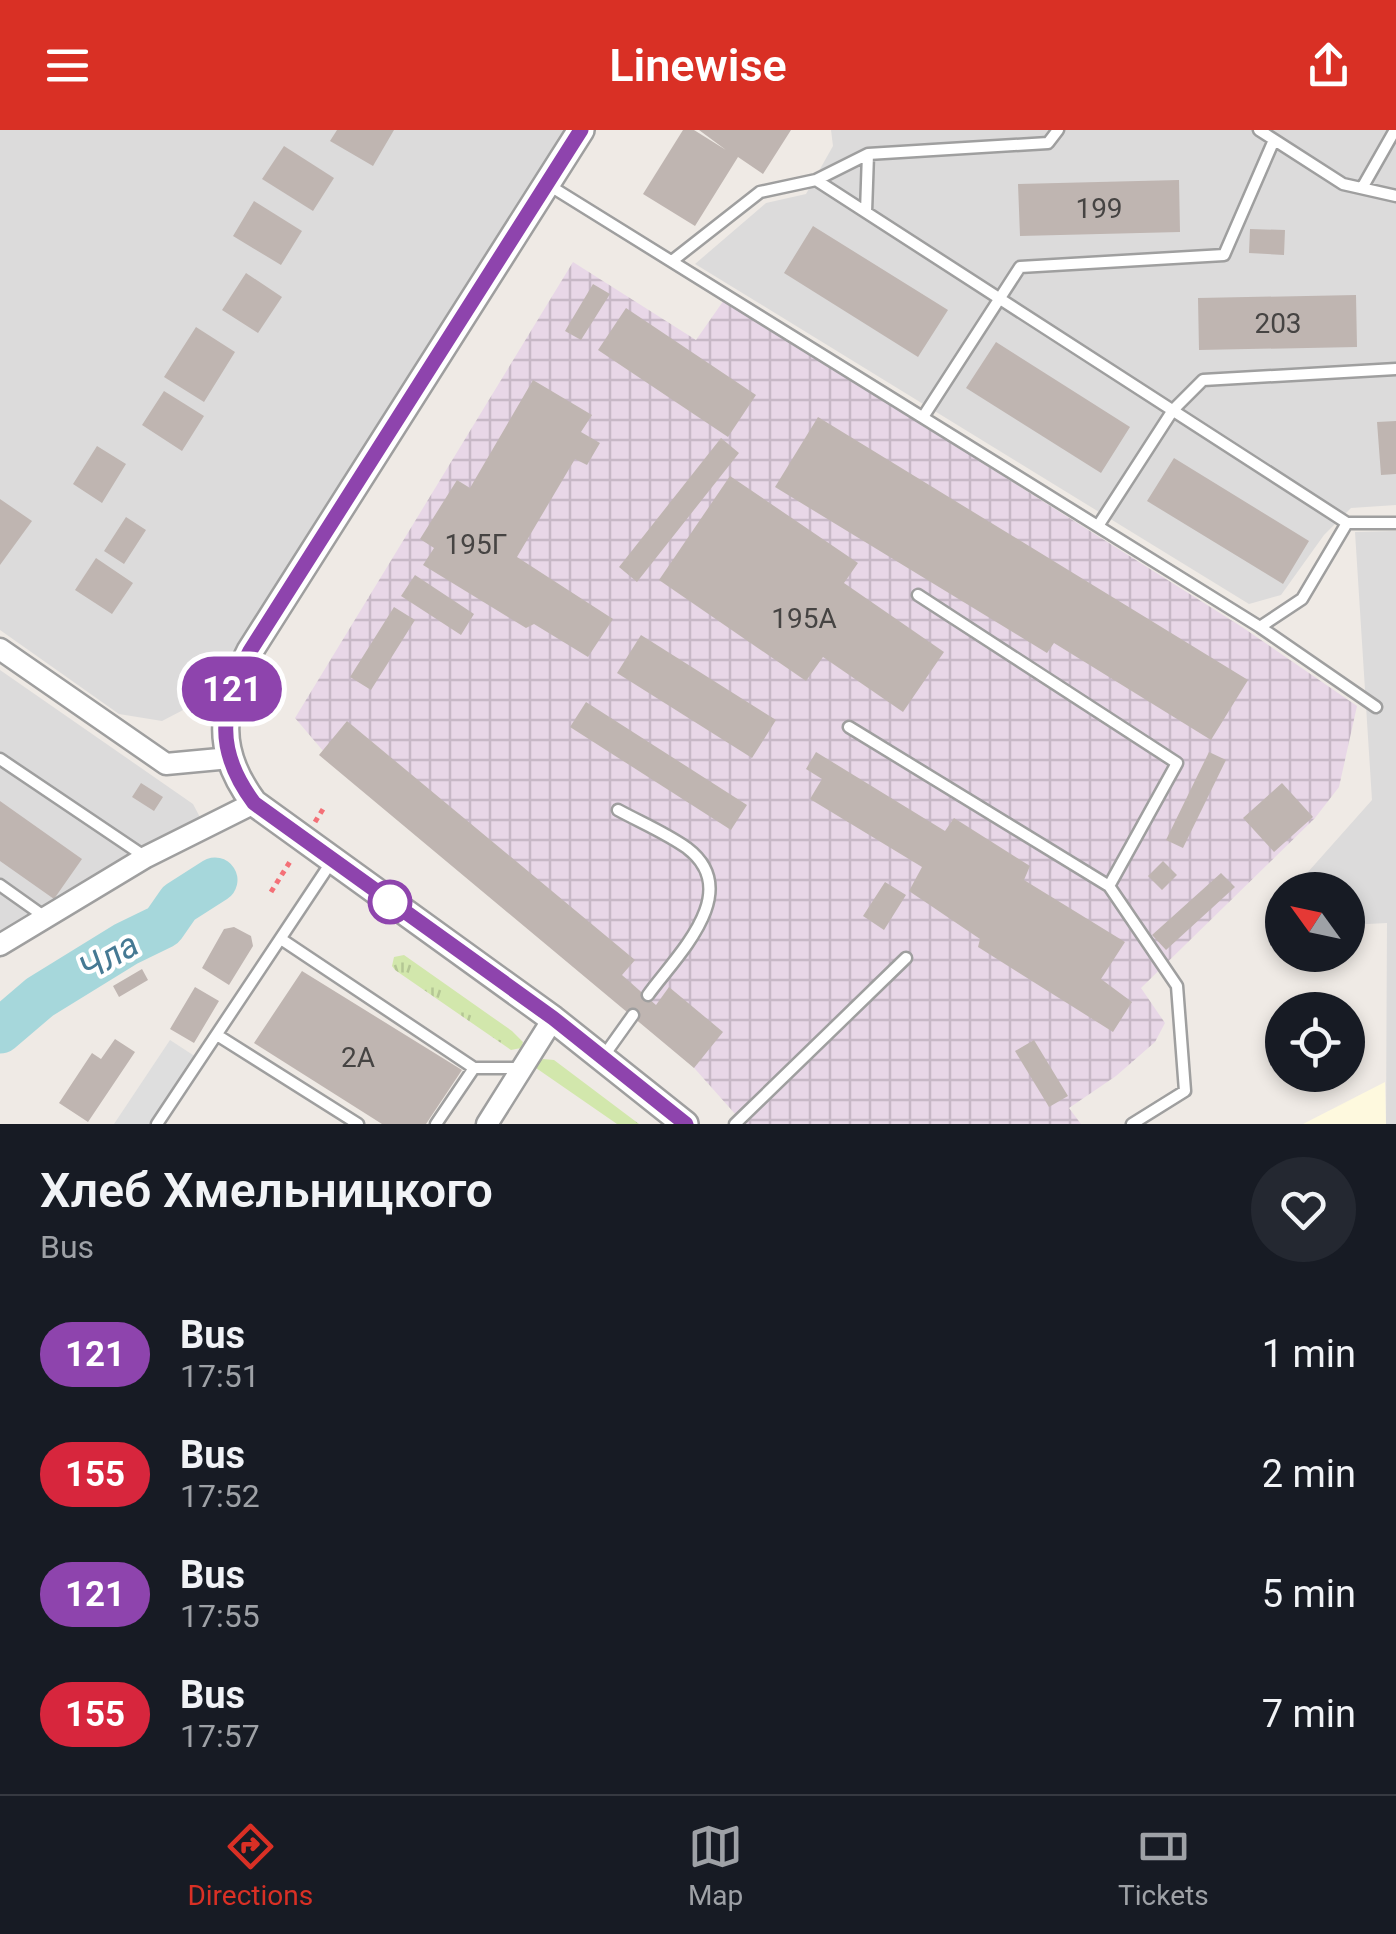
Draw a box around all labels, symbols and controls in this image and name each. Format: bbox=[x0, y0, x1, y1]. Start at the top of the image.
icon: menu bbox=[40, 38, 95, 93]
icon: share bbox=[1301, 38, 1356, 93]
text: Linewise bbox=[609, 39, 787, 92]
house number: 199 bbox=[1075, 192, 1123, 225]
house number: 203 bbox=[1254, 307, 1302, 340]
house number: 195Г bbox=[445, 528, 507, 561]
house number: 195А bbox=[771, 602, 837, 635]
line badge: 121 bbox=[174, 656, 290, 722]
text: 121 bbox=[202, 669, 262, 710]
north arrow bbox=[1265, 872, 1365, 972]
map controls bbox=[1265, 872, 1365, 1092]
unlabelled marker bbox=[369, 881, 411, 923]
water label: Чла bbox=[72, 924, 146, 990]
button: locate bbox=[1265, 992, 1365, 1092]
house number: 2А bbox=[341, 1041, 375, 1074]
button: heart bbox=[1251, 1157, 1356, 1262]
text: Хлеб Хмельницкого bbox=[40, 1162, 493, 1219]
text: Bus bbox=[40, 1228, 94, 1266]
text: Bus bbox=[180, 1313, 245, 1357]
text: 1 min bbox=[1262, 1332, 1356, 1376]
text: 121 bbox=[65, 1334, 125, 1375]
text: 17:51 bbox=[180, 1357, 260, 1395]
text: Bus bbox=[180, 1433, 245, 1477]
text: 2 min bbox=[1262, 1452, 1356, 1496]
text: 155 bbox=[65, 1454, 125, 1495]
text: 17:52 bbox=[180, 1477, 260, 1515]
text: Bus bbox=[180, 1553, 245, 1597]
text: 5 min bbox=[1262, 1572, 1356, 1616]
text: 121 bbox=[65, 1574, 125, 1615]
text: 17:55 bbox=[180, 1597, 260, 1635]
text: Bus bbox=[180, 1673, 245, 1717]
text: 7 min bbox=[1262, 1692, 1356, 1736]
text: 155 bbox=[65, 1694, 125, 1735]
text: 17:57 bbox=[180, 1717, 260, 1755]
tab: Directions bbox=[187, 1819, 313, 1912]
tab: Map bbox=[688, 1819, 743, 1912]
tab: Tickets bbox=[1118, 1819, 1209, 1912]

